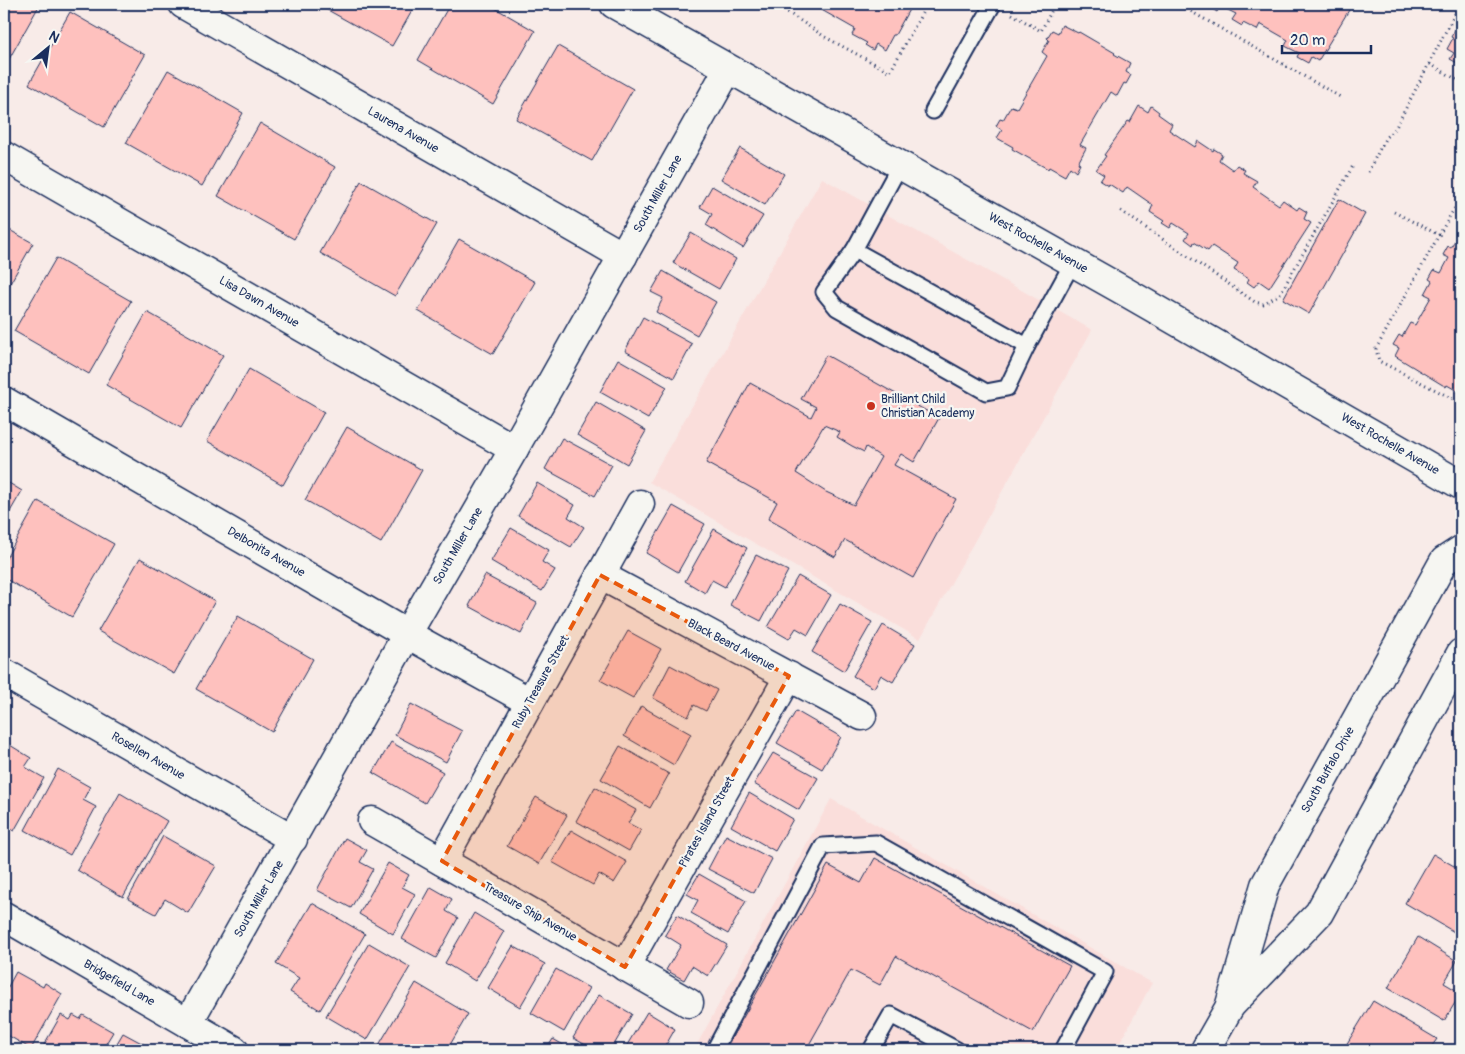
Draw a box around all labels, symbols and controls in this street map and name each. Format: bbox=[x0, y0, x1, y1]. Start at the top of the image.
north arrow bbox=[22, 22, 72, 72]
scale bar bbox=[1282, 22, 1371, 54]
text: N bbox=[46, 27, 62, 47]
text: 20 m bbox=[1290, 31, 1325, 50]
street label: Laurena Avenue bbox=[365, 104, 441, 156]
street label: South Miller Lane bbox=[630, 152, 686, 235]
street label: West Rochelle Avenue bbox=[986, 210, 1090, 277]
street label: Lisa Dawn Avenue bbox=[216, 273, 302, 331]
place label: Brilliant Child Christian Academy bbox=[881, 392, 974, 421]
marker: Brilliant Child Christian Academy bbox=[865, 400, 877, 412]
street label: West Rochelle Avenue bbox=[1338, 410, 1442, 478]
street label: South Miller Lane bbox=[430, 505, 486, 587]
street label: Delbonita Avenue bbox=[224, 524, 308, 580]
street label: Black Beard Avenue bbox=[685, 616, 777, 674]
street label: Ruby Treasure Street bbox=[509, 632, 573, 731]
street label: South Buffalo Drive bbox=[1298, 724, 1358, 816]
street label: Rosellen Avenue bbox=[109, 729, 187, 783]
street label: Pirates Island Street bbox=[676, 774, 738, 870]
street label: South Miller Lane bbox=[231, 858, 287, 940]
street label: Treasure Ship Avenue bbox=[481, 879, 580, 945]
street label: Bridgefield Lane bbox=[81, 957, 157, 1010]

